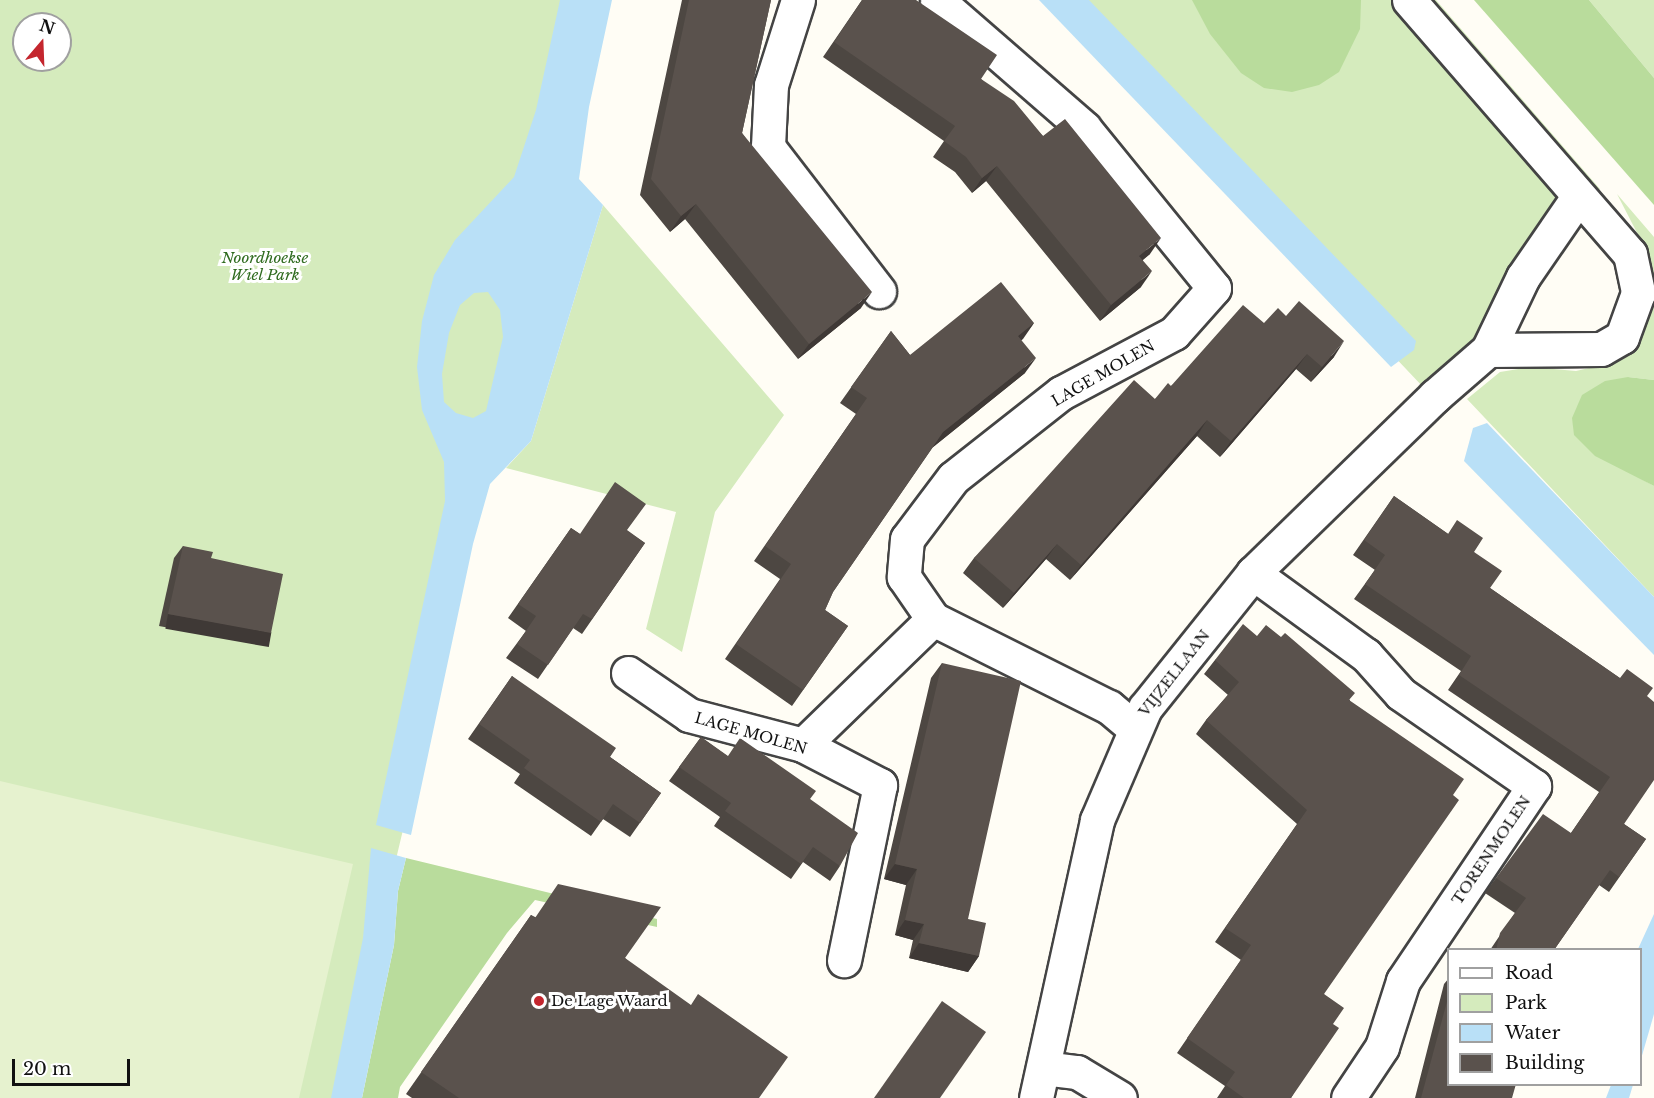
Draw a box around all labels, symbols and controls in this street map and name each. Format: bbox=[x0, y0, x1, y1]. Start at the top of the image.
north arrow bbox=[12, 12, 72, 72]
text: N bbox=[37, 15, 58, 39]
park label: Noordhoekse Wiel Park bbox=[222, 248, 308, 283]
street label: LAGE MOLEN bbox=[1048, 336, 1158, 410]
street label: VIJZELLAAN bbox=[1135, 626, 1213, 720]
street label: LAGE MOLEN bbox=[693, 708, 809, 758]
street label: TORENMOLEN bbox=[1448, 792, 1534, 908]
legend bbox=[1447, 948, 1642, 1086]
text: Road bbox=[1505, 962, 1553, 984]
place label: De Lage Waard bbox=[551, 992, 668, 1010]
text: Park bbox=[1505, 992, 1547, 1014]
marker: De Lage Waard bbox=[532, 994, 546, 1008]
text: Water bbox=[1505, 1022, 1560, 1044]
scale bar bbox=[15, 1047, 134, 1085]
text: Building bbox=[1505, 1052, 1584, 1074]
text: 20 m bbox=[23, 1058, 71, 1080]

